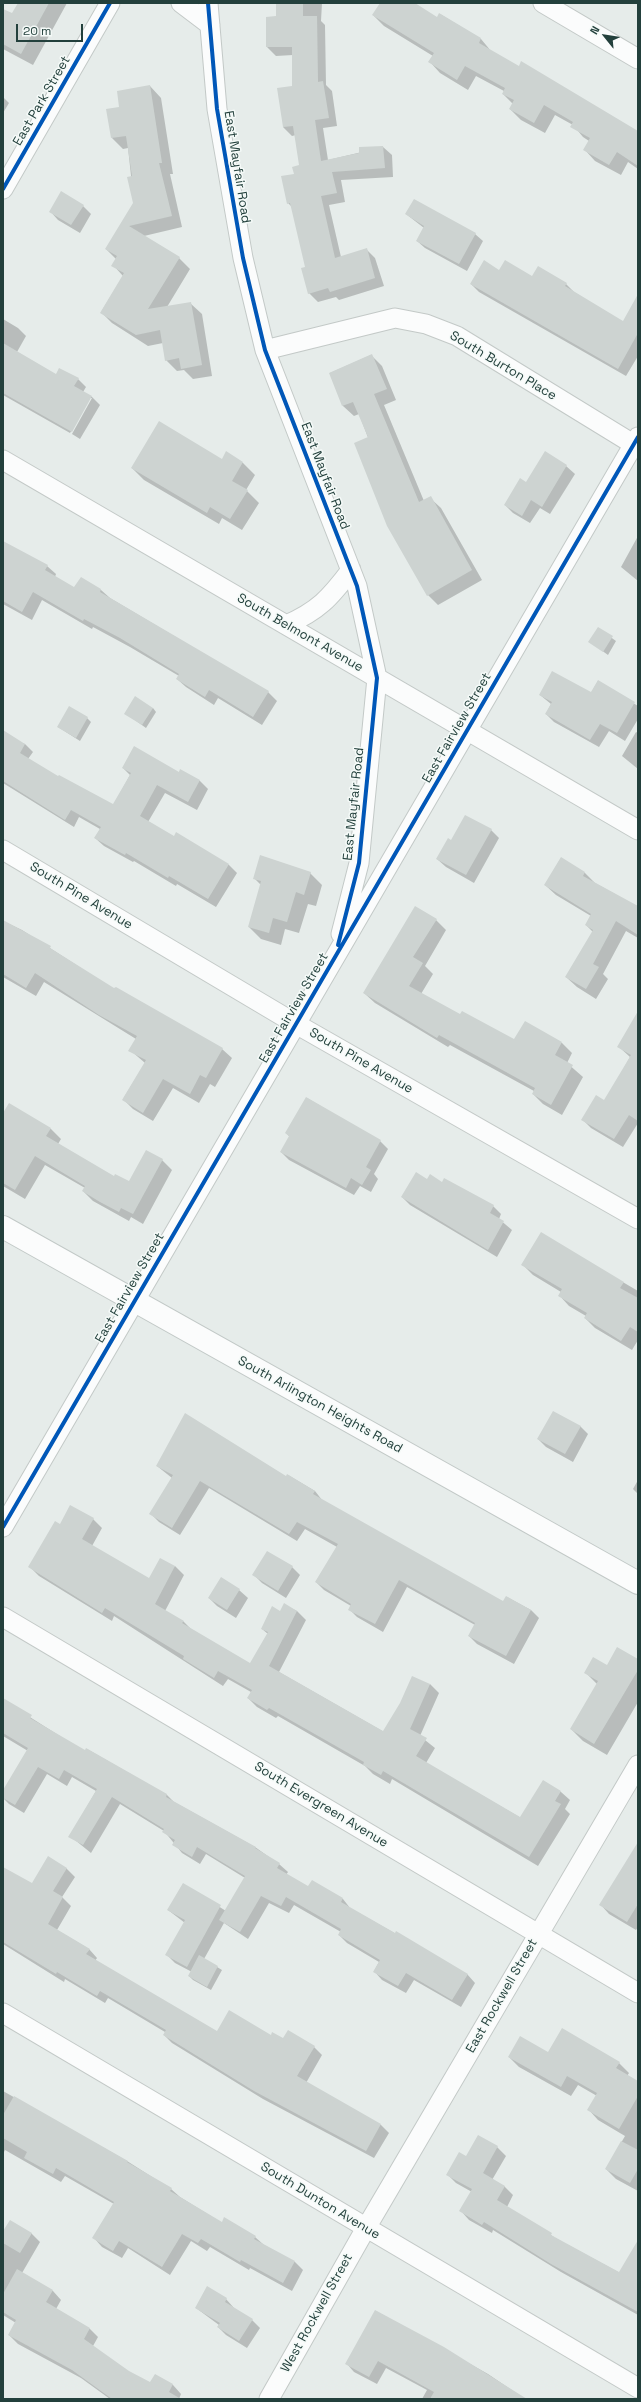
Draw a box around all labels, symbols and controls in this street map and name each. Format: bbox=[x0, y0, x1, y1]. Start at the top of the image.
scale bar bbox=[18, 16, 85, 42]
north arrow bbox=[585, 16, 625, 56]
text: 20 m bbox=[23, 23, 51, 39]
text: N bbox=[587, 23, 603, 37]
street label: East Park Street bbox=[10, 53, 74, 149]
street label: East Mayfair Road bbox=[220, 110, 254, 224]
street label: South Burton Place bbox=[447, 328, 559, 404]
street label: East Mayfair Road bbox=[297, 420, 353, 532]
street label: South Belmont Avenue bbox=[234, 591, 366, 675]
street label: East Fairview Street bbox=[419, 670, 495, 786]
street label: East Mayfair Road bbox=[340, 747, 368, 861]
street label: South Pine Avenue bbox=[27, 859, 135, 933]
street label: East Fairview Street bbox=[256, 950, 332, 1066]
street label: South Pine Avenue bbox=[306, 1025, 416, 1097]
street label: East Fairview Street bbox=[92, 1230, 168, 1346]
street label: South Arlington Heights Road bbox=[235, 1353, 405, 1457]
street label: South Evergreen Avenue bbox=[251, 1759, 391, 1851]
street label: East Rockwell Street bbox=[463, 1936, 541, 2056]
street label: South Dunton Avenue bbox=[257, 2159, 383, 2243]
street label: West Rockwell Street bbox=[278, 2251, 356, 2375]

